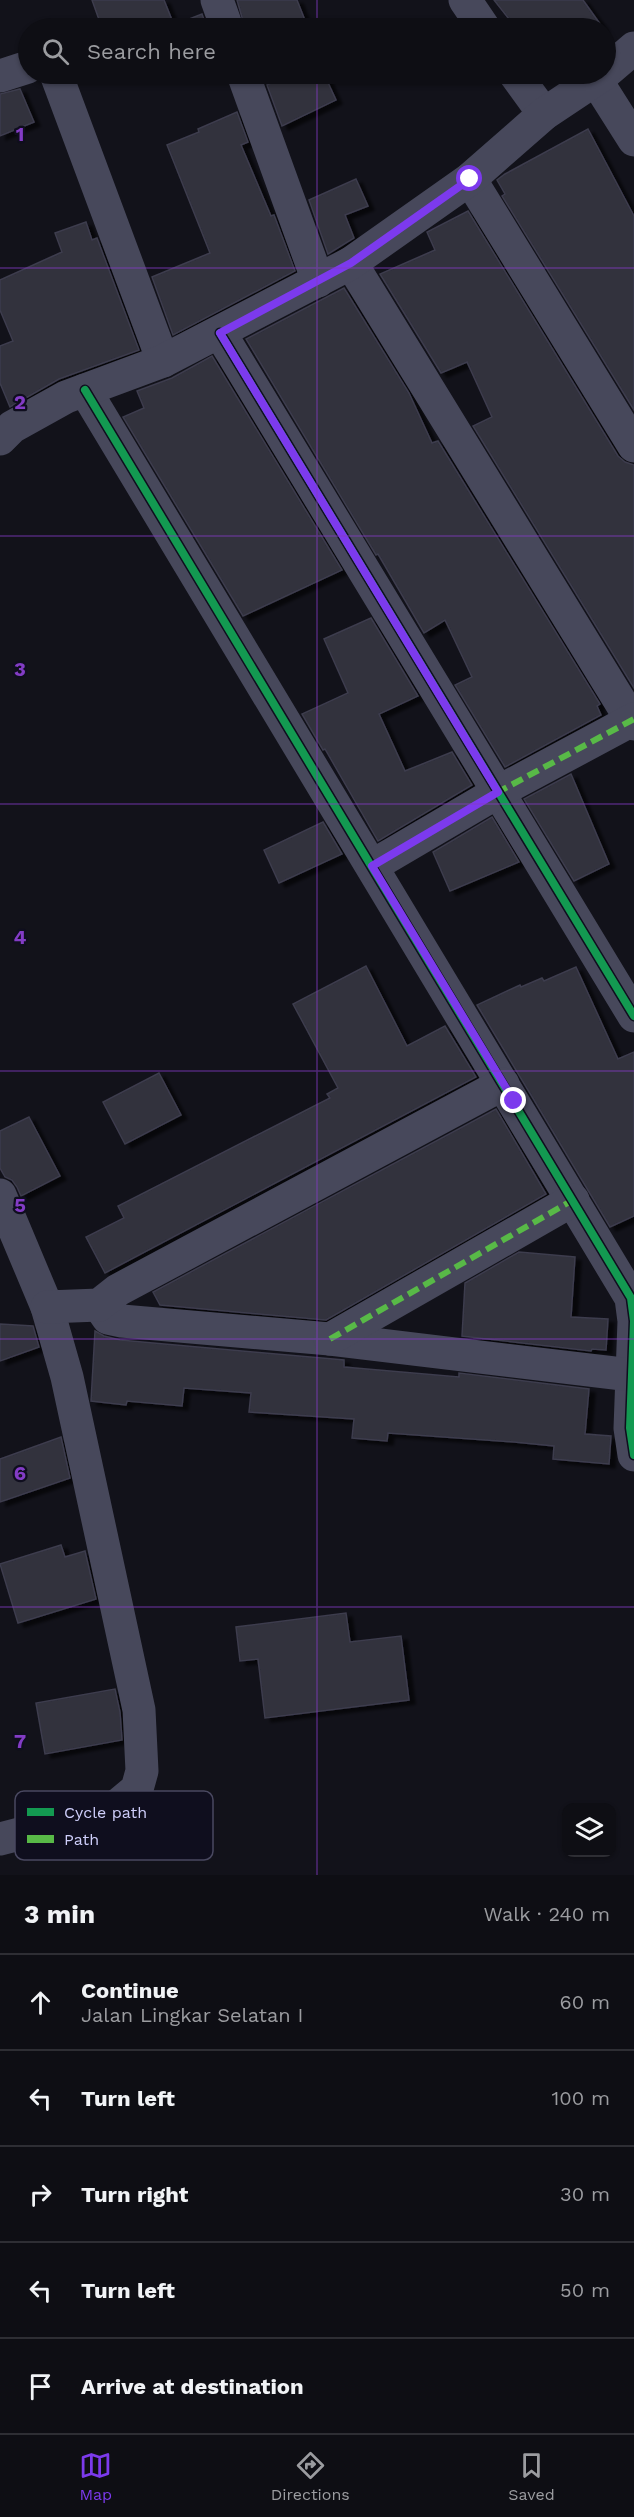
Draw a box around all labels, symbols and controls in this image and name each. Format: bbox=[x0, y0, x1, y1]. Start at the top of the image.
search box bbox=[18, 18, 616, 84]
icon: search bbox=[39, 35, 72, 68]
text: Search here bbox=[87, 39, 216, 64]
text: 1 bbox=[16, 122, 24, 146]
route start bbox=[456, 165, 482, 191]
text: 2 bbox=[14, 390, 26, 414]
text: 3 bbox=[14, 657, 26, 681]
text: 4 bbox=[14, 925, 27, 949]
route end bbox=[500, 1087, 526, 1113]
text: 5 bbox=[14, 1193, 26, 1217]
text: 6 bbox=[14, 1461, 26, 1485]
text: 7 bbox=[14, 1729, 26, 1753]
legend bbox=[15, 1791, 213, 1860]
text: Cycle path bbox=[64, 1803, 147, 1822]
map controls bbox=[562, 1803, 616, 1857]
button: layers bbox=[562, 1803, 616, 1857]
text: Path bbox=[64, 1830, 99, 1849]
text: 3 min bbox=[24, 1899, 95, 1929]
text: Walk · 240 m bbox=[483, 1902, 610, 1926]
text: Continue bbox=[81, 1978, 179, 2003]
icon: ahead bbox=[24, 1986, 57, 2019]
text: 60 m bbox=[560, 1990, 610, 2014]
text: Jalan Lingkar Selatan I bbox=[81, 2003, 303, 2027]
icon: left bbox=[24, 2082, 57, 2115]
text: Turn left bbox=[81, 2086, 175, 2111]
text: 100 m bbox=[551, 2086, 610, 2110]
icon: right bbox=[24, 2178, 57, 2211]
text: Turn right bbox=[81, 2182, 188, 2207]
text: 30 m bbox=[560, 2182, 610, 2206]
icon: left bbox=[24, 2274, 57, 2307]
text: Turn left bbox=[81, 2278, 175, 2303]
text: 50 m bbox=[560, 2278, 610, 2302]
icon: arrive bbox=[24, 2370, 57, 2403]
text: Arrive at destination bbox=[81, 2374, 304, 2399]
tab: Map bbox=[79, 2449, 112, 2504]
tab: Directions bbox=[271, 2449, 350, 2504]
tab: Saved bbox=[508, 2449, 555, 2504]

